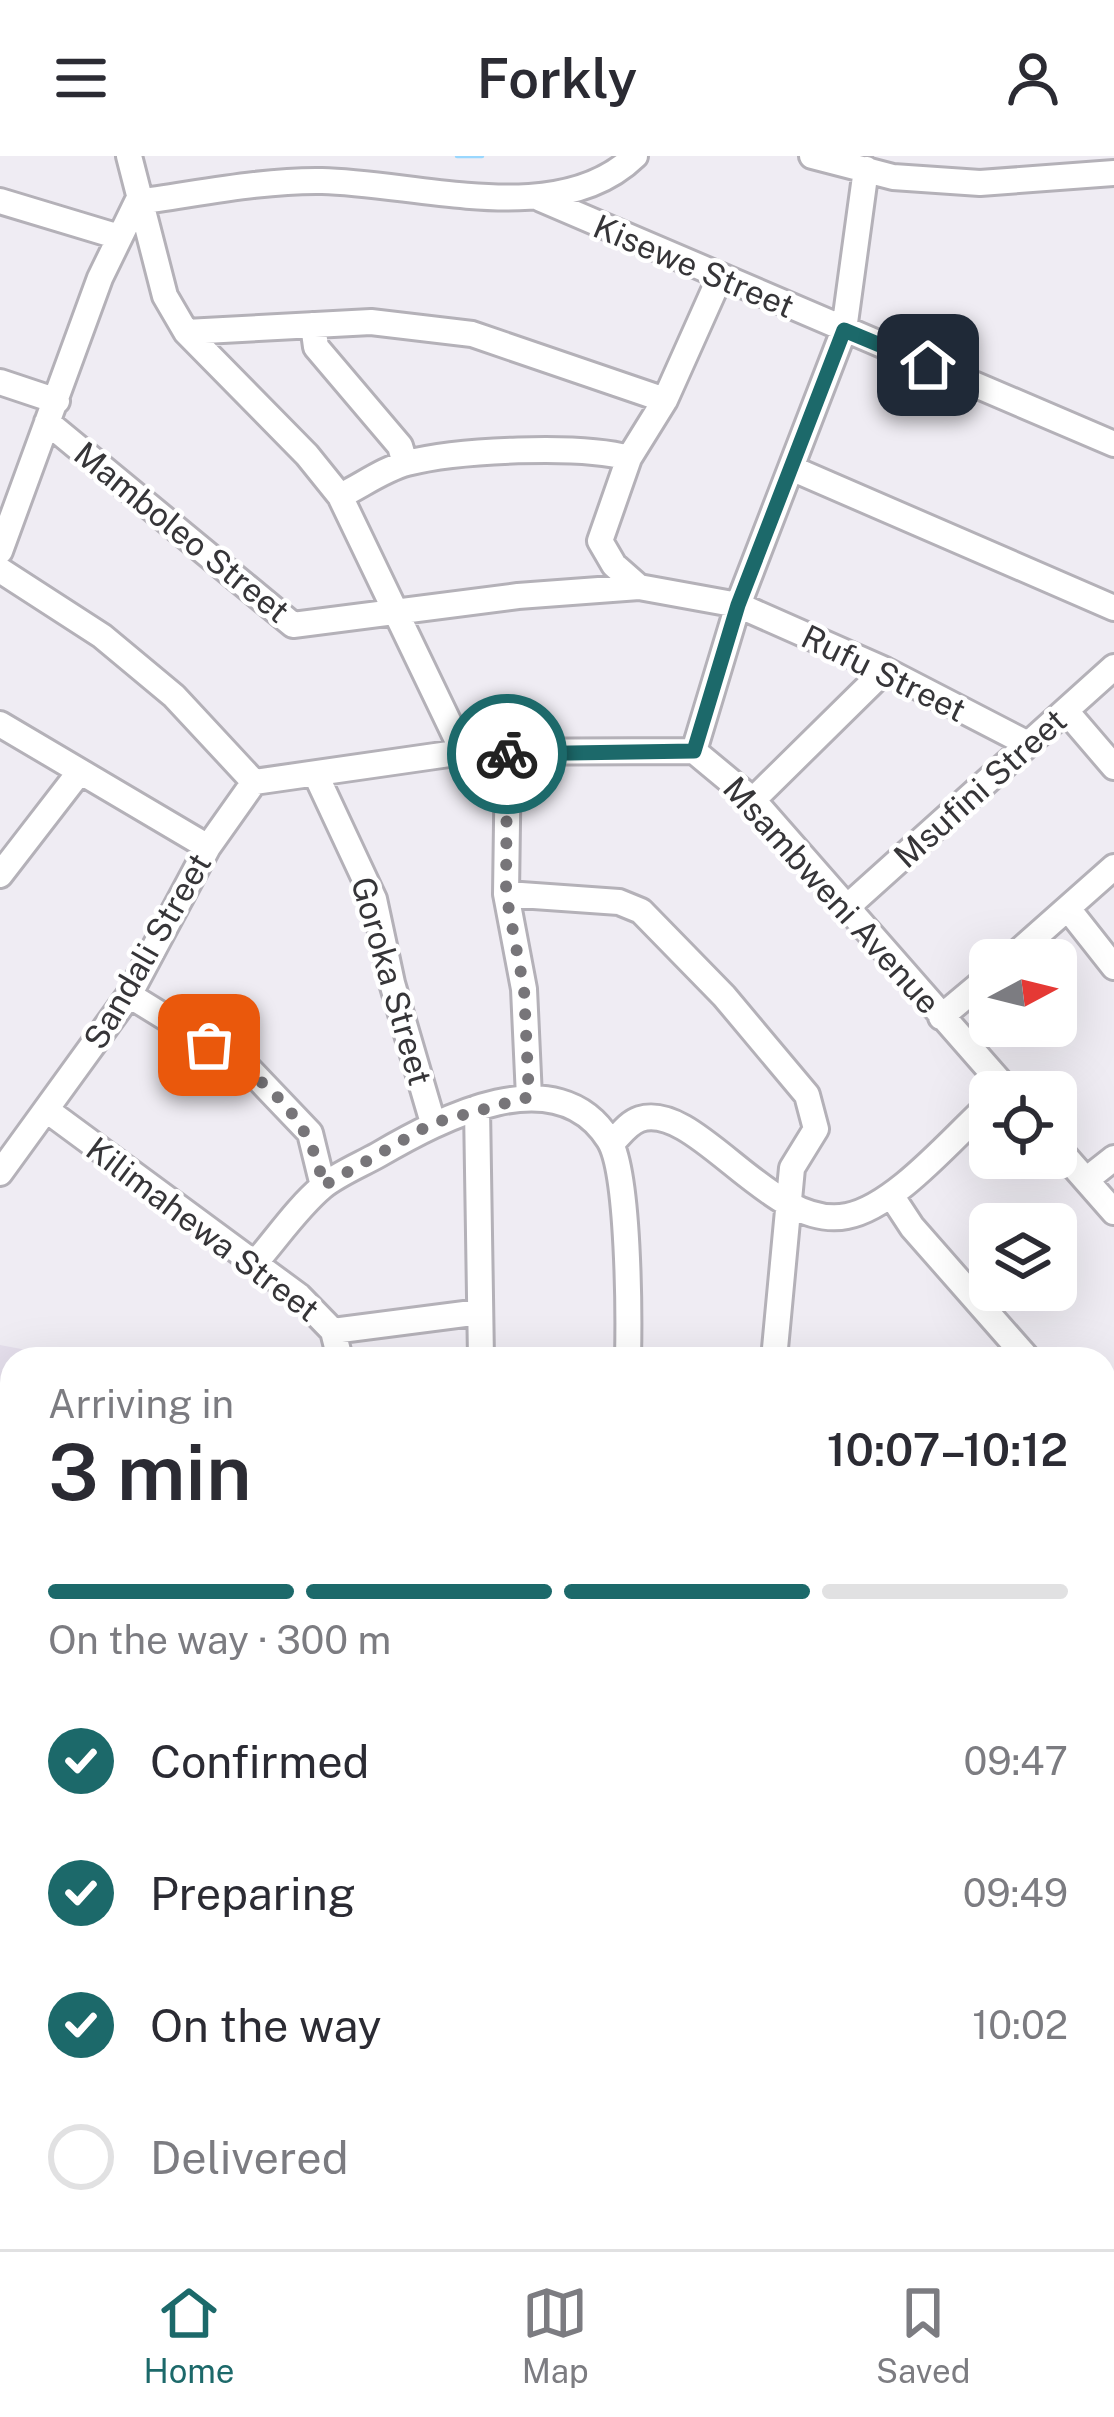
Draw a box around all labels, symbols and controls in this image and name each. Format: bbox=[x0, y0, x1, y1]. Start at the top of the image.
icon: menu bbox=[48, 45, 114, 111]
icon: person bbox=[1000, 45, 1066, 111]
text: Forkly bbox=[477, 47, 637, 110]
street label: Kisewe Street bbox=[588, 207, 800, 325]
pin bbox=[877, 314, 979, 416]
icon: home bbox=[895, 332, 961, 398]
street label: Mamboleo Street bbox=[67, 434, 297, 630]
street label: Rufu Street bbox=[796, 617, 972, 729]
courier bbox=[447, 694, 567, 814]
street label: Msufini Street bbox=[886, 701, 1074, 875]
icon: bike bbox=[474, 721, 540, 787]
street label: Msambweni Avenue bbox=[716, 769, 948, 1021]
street label: Sandali Street bbox=[76, 846, 218, 1056]
street label: Goroka Street bbox=[344, 872, 440, 1090]
north arrow bbox=[969, 939, 1077, 1047]
map controls bbox=[969, 939, 1077, 1311]
pin bbox=[158, 994, 260, 1096]
icon: bag bbox=[176, 1012, 242, 1078]
button: locate bbox=[969, 1071, 1077, 1179]
street label: Kilimahewa Street bbox=[79, 1129, 327, 1329]
button: layers bbox=[969, 1203, 1077, 1311]
text: Arriving in bbox=[48, 1381, 234, 1427]
text: 10:07–10:12 bbox=[827, 1423, 1068, 1476]
text: 3 min bbox=[48, 1426, 252, 1518]
text: On the way · 300 m bbox=[48, 1617, 391, 1663]
icon: check bbox=[48, 1728, 114, 1794]
text: Confirmed bbox=[150, 1735, 369, 1788]
text: 09:47 bbox=[964, 1738, 1068, 1784]
icon: check bbox=[48, 1860, 114, 1926]
text: Preparing bbox=[150, 1867, 356, 1920]
text: 09:49 bbox=[963, 1870, 1068, 1916]
icon: check bbox=[48, 1992, 114, 2058]
text: On the way bbox=[150, 1999, 382, 2052]
text: 10:02 bbox=[972, 2002, 1068, 2048]
text: Delivered bbox=[150, 2131, 349, 2184]
tab: Home bbox=[144, 2280, 235, 2390]
tab: Map bbox=[522, 2280, 589, 2390]
tab: Saved bbox=[876, 2280, 970, 2390]

